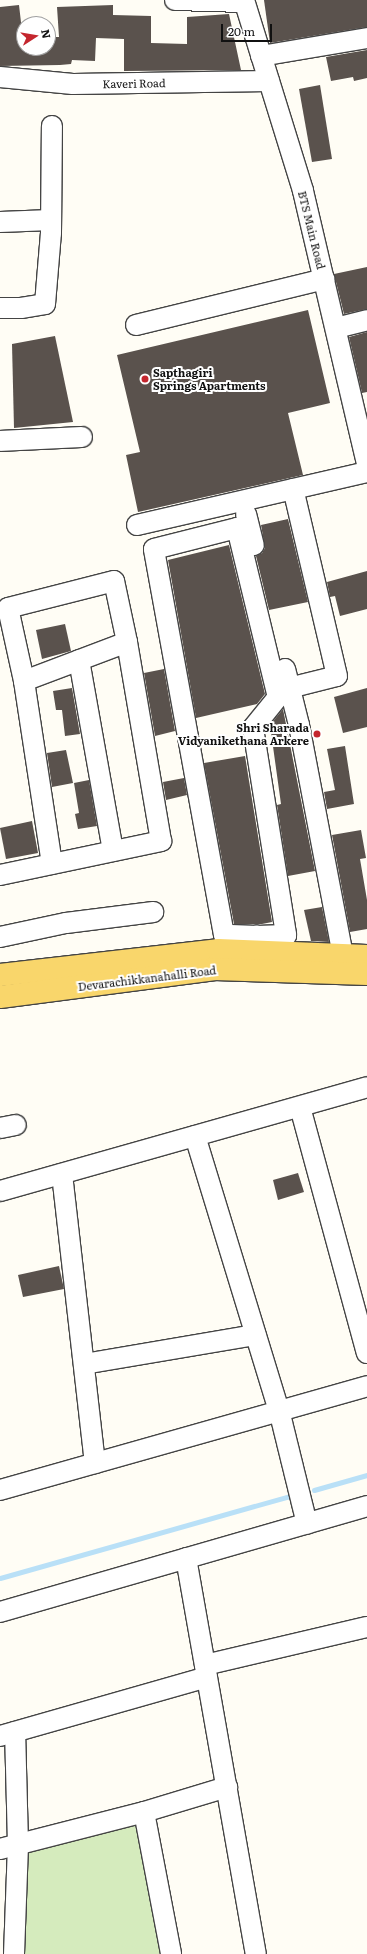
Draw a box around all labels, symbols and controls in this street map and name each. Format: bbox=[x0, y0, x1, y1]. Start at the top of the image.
north arrow bbox=[16, 16, 56, 56]
scale bar bbox=[223, 16, 274, 42]
text: 20 m bbox=[228, 22, 255, 40]
text: N bbox=[38, 28, 56, 40]
street label: Kaveri Road bbox=[102, 76, 166, 90]
street label: BTS Main Road bbox=[296, 189, 328, 271]
place label: Sapthagiri Springs Apartments bbox=[153, 366, 265, 392]
marker: Sapthagiri Springs Apartments bbox=[140, 374, 150, 384]
place label: Shri Sharada Vidyanikethana Arkere bbox=[178, 721, 309, 747]
marker: Shri Sharada Vidyanikethana Arkere bbox=[312, 729, 322, 739]
street label: Devarachikkanahalli Road bbox=[77, 963, 217, 993]

